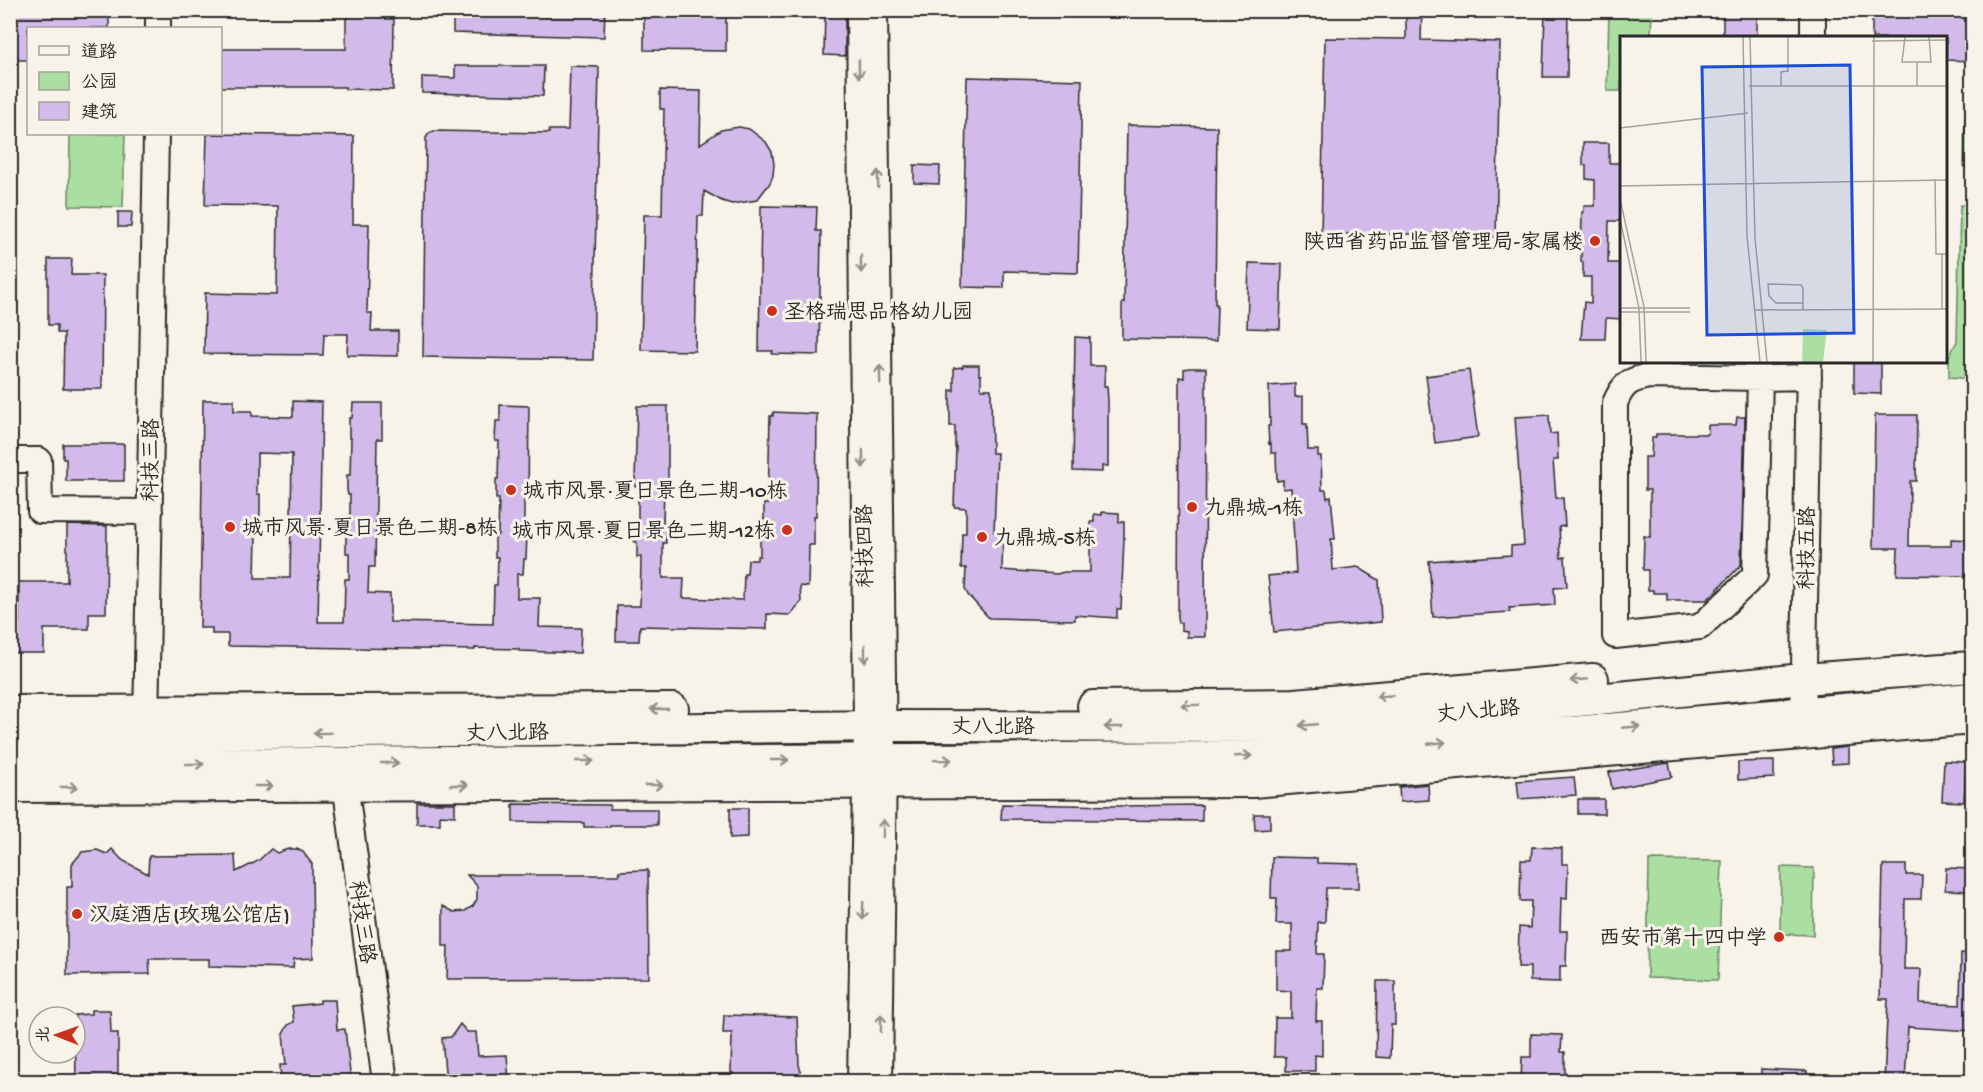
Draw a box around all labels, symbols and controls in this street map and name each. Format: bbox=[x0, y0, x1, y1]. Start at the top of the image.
legend bbox=[27, 27, 222, 135]
inset map bbox=[1620, 36, 1947, 363]
text: 道路 bbox=[81, 42, 117, 64]
one-way arrow bbox=[853, 58, 865, 78]
text: 公园 bbox=[81, 72, 117, 94]
text: 建筑 bbox=[81, 102, 117, 124]
one-way arrow bbox=[872, 169, 883, 189]
place label: 陕西省药品监督管理局-家属楼 bbox=[1303, 230, 1583, 257]
marker: 陕西省药品监督管理局-家属楼 bbox=[1588, 234, 1602, 248]
one-way arrow bbox=[855, 253, 867, 273]
place label: 圣格瑞思品格幼儿园 bbox=[784, 301, 973, 327]
marker: 圣格瑞思品格幼儿园 bbox=[765, 304, 779, 318]
one-way arrow bbox=[874, 364, 886, 384]
street label: 科技三路 bbox=[138, 418, 167, 502]
one-way arrow bbox=[857, 448, 869, 468]
place label: 城市风景·夏日景色二期-10栋 bbox=[523, 479, 788, 506]
marker: 城市风景·夏日景色二期-10栋 bbox=[504, 483, 518, 497]
place label: 九鼎城-1栋 bbox=[1204, 497, 1303, 523]
marker: 九鼎城-1栋 bbox=[1185, 500, 1199, 514]
street label: 科技四路 bbox=[852, 504, 881, 588]
street label: 科技五路 bbox=[1794, 506, 1823, 590]
place label: 城市风景·夏日景色二期-8栋 bbox=[242, 516, 498, 543]
place label: 城市风景·夏日景色二期-12栋 bbox=[512, 519, 775, 546]
marker: 城市风景·夏日景色二期-8栋 bbox=[223, 520, 237, 534]
marker: 城市风景·夏日景色二期-12栋 bbox=[780, 523, 794, 537]
place label: 九鼎城-5栋 bbox=[994, 527, 1096, 553]
marker: 九鼎城-5栋 bbox=[975, 530, 989, 544]
one-way arrow bbox=[859, 643, 871, 663]
one-way arrow bbox=[1570, 675, 1590, 686]
one-way arrow bbox=[1376, 691, 1395, 702]
street label: 丈八北路 bbox=[1435, 695, 1521, 730]
one-way arrow bbox=[1181, 699, 1201, 711]
one-way arrow bbox=[650, 703, 670, 715]
street label: 丈八北路 bbox=[951, 715, 1035, 742]
one-way arrow bbox=[1298, 719, 1318, 730]
street label: 丈八北路 bbox=[465, 720, 549, 749]
one-way arrow bbox=[1103, 721, 1123, 733]
one-way arrow bbox=[1621, 721, 1641, 732]
one-way arrow bbox=[312, 728, 332, 739]
one-way arrow bbox=[1427, 737, 1447, 748]
one-way arrow bbox=[1232, 750, 1252, 761]
one-way arrow bbox=[769, 754, 789, 766]
one-way arrow bbox=[932, 754, 952, 766]
one-way arrow bbox=[574, 755, 594, 767]
one-way arrow bbox=[379, 757, 399, 769]
one-way arrow bbox=[184, 758, 204, 770]
one-way arrow bbox=[448, 779, 468, 791]
one-way arrow bbox=[643, 779, 663, 791]
one-way arrow bbox=[253, 780, 273, 792]
one-way arrow bbox=[58, 781, 78, 793]
one-way arrow bbox=[877, 819, 889, 839]
street label: 科技三路 bbox=[341, 879, 380, 966]
one-way arrow bbox=[857, 900, 868, 920]
place label: 汉庭酒店(玫瑰公馆店) bbox=[89, 903, 290, 930]
marker: 汉庭酒店(玫瑰公馆店) bbox=[70, 907, 84, 921]
place label: 西安市第十四中学 bbox=[1599, 926, 1767, 953]
marker: 西安市第十四中学 bbox=[1772, 930, 1786, 944]
north arrow bbox=[27, 1005, 87, 1065]
one-way arrow bbox=[875, 1014, 887, 1034]
text: 北 bbox=[35, 1027, 55, 1043]

